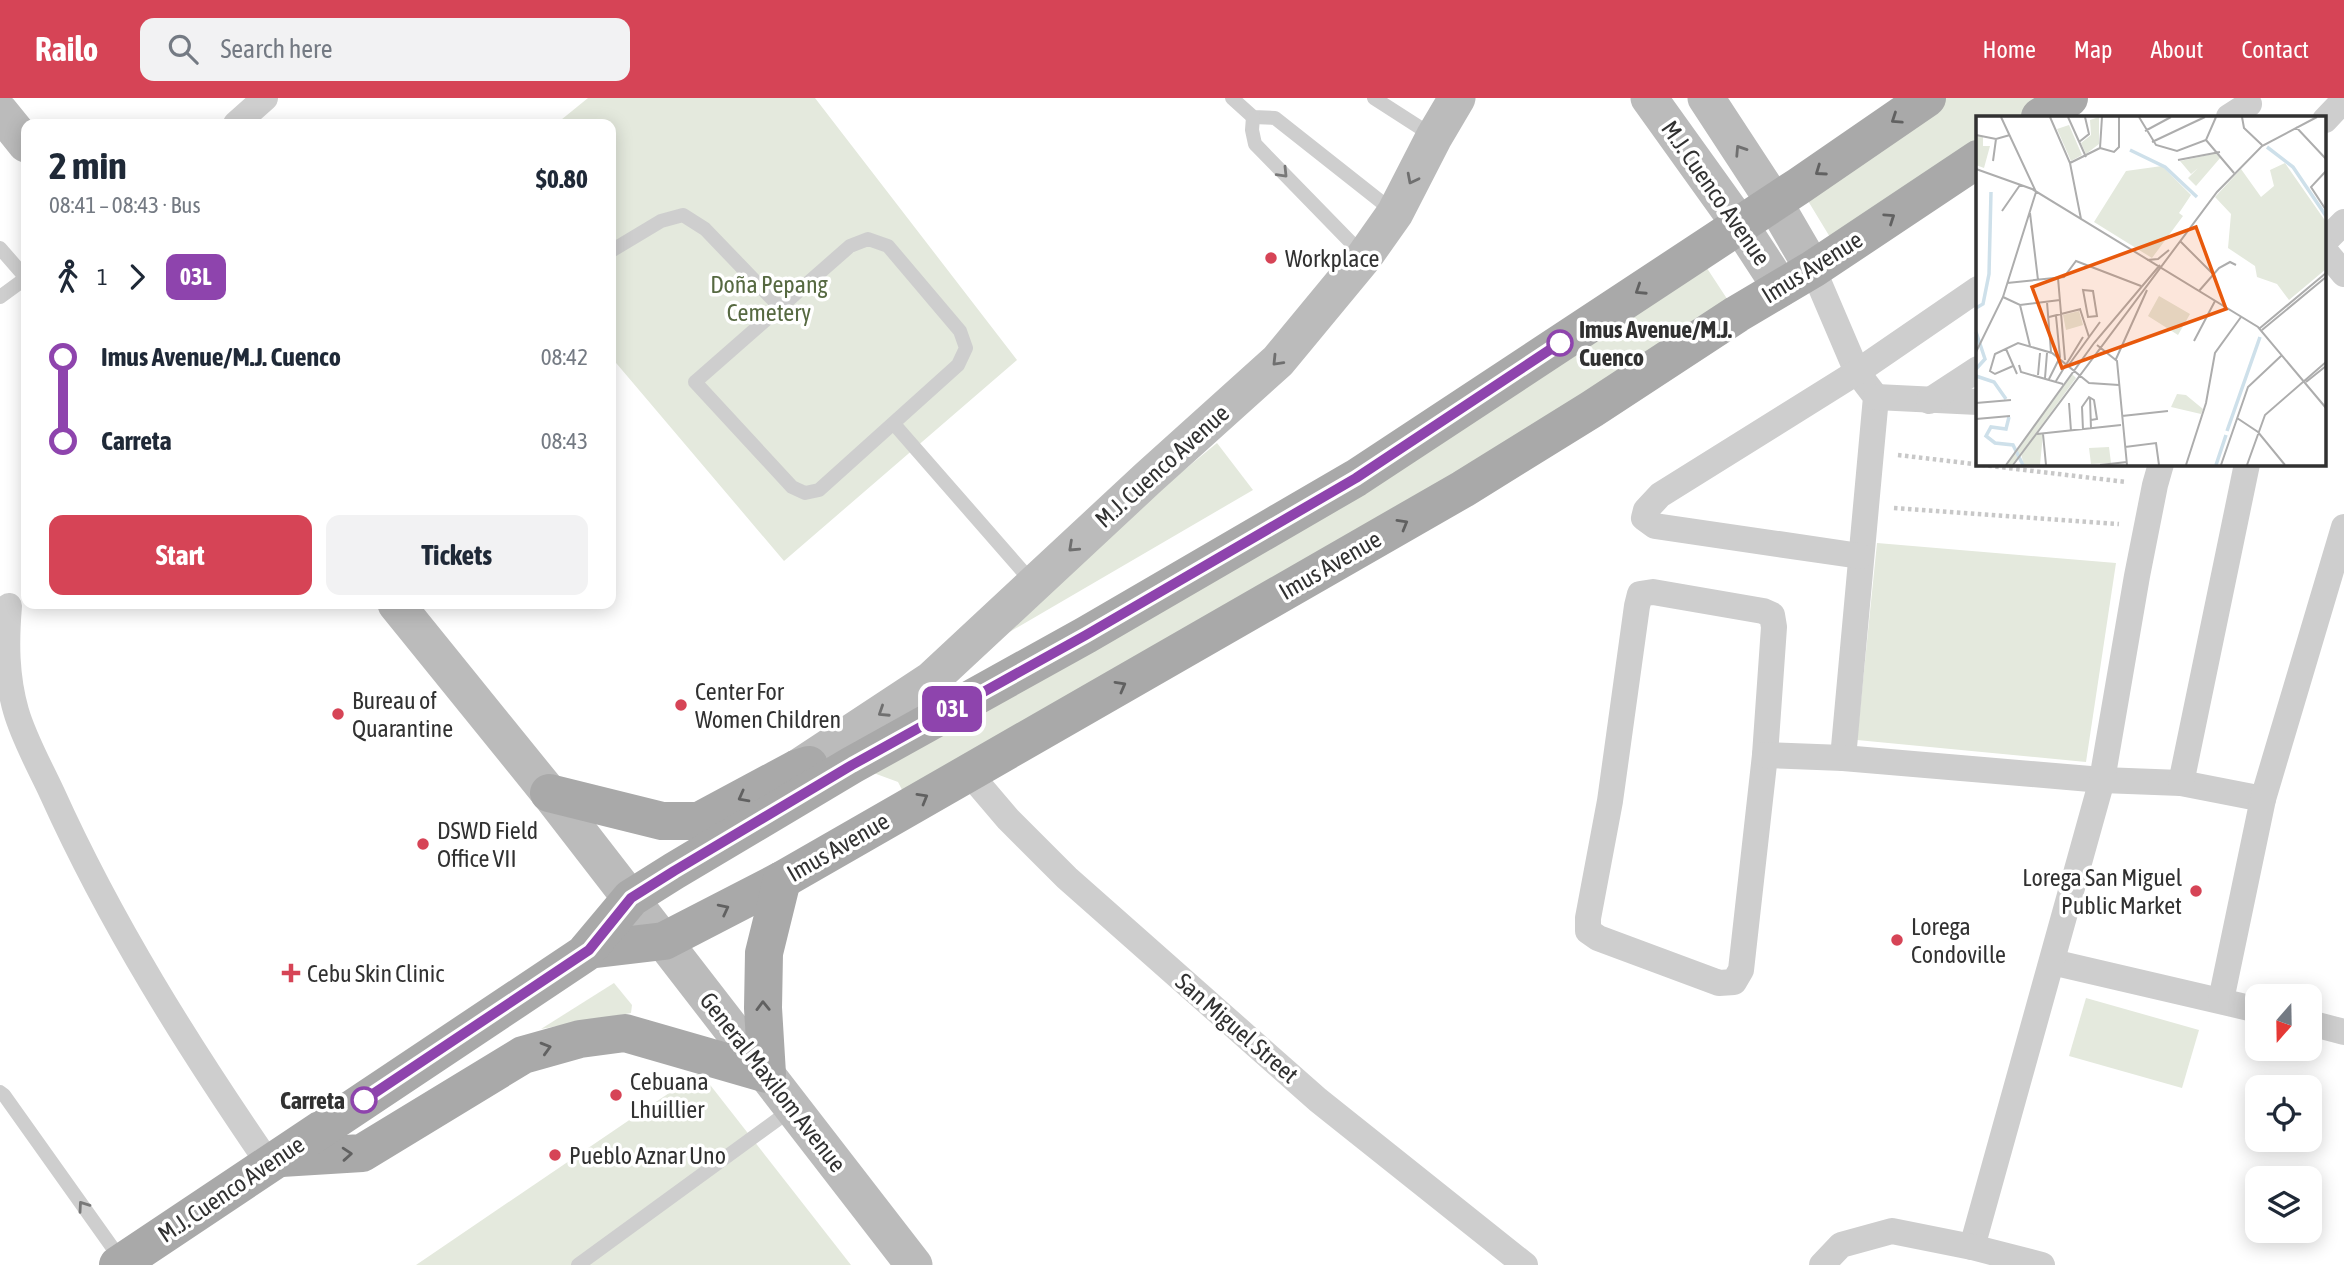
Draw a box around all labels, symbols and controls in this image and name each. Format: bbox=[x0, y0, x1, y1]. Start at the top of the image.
search box bbox=[140, 18, 630, 81]
text: Railo bbox=[35, 30, 98, 68]
icon: search bbox=[164, 30, 202, 68]
text: Search here bbox=[220, 34, 333, 64]
text: Home bbox=[1982, 36, 2036, 63]
text: Map bbox=[2074, 36, 2112, 63]
text: About bbox=[2150, 36, 2203, 63]
text: Contact bbox=[2241, 36, 2309, 63]
one-way arrow bbox=[1891, 111, 1904, 123]
street label: M.J. Cuenco Avenue bbox=[1656, 116, 1776, 270]
inset map bbox=[1976, 116, 2326, 466]
text: 2 min bbox=[49, 144, 127, 187]
one-way arrow bbox=[1736, 145, 1748, 158]
one-way arrow bbox=[1815, 163, 1828, 175]
text: $0.80 bbox=[536, 164, 588, 194]
one-way arrow bbox=[1275, 165, 1288, 178]
one-way arrow bbox=[1407, 172, 1421, 184]
text: 08:41 – 08:43 · Bus bbox=[49, 192, 201, 218]
one-way arrow bbox=[1882, 214, 1895, 226]
street label: Imus Avenue bbox=[1757, 226, 1867, 308]
place label: Workplace bbox=[1285, 245, 1379, 272]
marker: Workplace bbox=[1263, 250, 1279, 266]
icon: walk bbox=[49, 258, 87, 296]
icon: forward bbox=[118, 258, 156, 296]
text: 03L bbox=[180, 263, 212, 290]
text: 1 bbox=[97, 264, 108, 290]
park label: Doña Pepang Cemetery bbox=[710, 271, 829, 326]
one-way arrow bbox=[1635, 282, 1648, 295]
place label: Imus Avenue/M.J. Cuenco bbox=[1579, 316, 1732, 371]
marker: Imus Avenue/M.J. Cuenco bbox=[1547, 330, 1573, 356]
text: Imus Avenue/M.J. Cuenco bbox=[101, 342, 341, 372]
text: 08:42 bbox=[541, 344, 588, 370]
one-way arrow bbox=[1273, 353, 1286, 366]
street label: M.J. Cuenco Avenue bbox=[1090, 399, 1234, 533]
text: Carreta bbox=[101, 426, 172, 456]
text: 08:43 bbox=[541, 428, 588, 454]
button: Start bbox=[49, 515, 312, 595]
button: Tickets bbox=[326, 515, 588, 595]
one-way arrow bbox=[1395, 519, 1408, 532]
street label: Imus Avenue bbox=[1274, 525, 1386, 605]
one-way arrow bbox=[1068, 539, 1081, 552]
place label: Center For Women Children bbox=[695, 678, 841, 733]
one-way arrow bbox=[1113, 681, 1126, 694]
line badge: 03L bbox=[912, 686, 992, 732]
place label: Bureau of Quarantine bbox=[352, 687, 453, 742]
text: 03L bbox=[936, 695, 968, 722]
marker: Center For Women Children bbox=[673, 697, 689, 713]
one-way arrow bbox=[878, 703, 891, 716]
marker: Bureau of Quarantine bbox=[330, 706, 346, 722]
one-way arrow bbox=[738, 789, 751, 802]
one-way arrow bbox=[915, 793, 928, 806]
street label: Imus Avenue bbox=[782, 807, 894, 887]
place label: DSWD Field Office VII bbox=[437, 817, 538, 872]
marker: DSWD Field Office VII bbox=[415, 836, 431, 852]
place label: Lorega San Miguel Public Market bbox=[2022, 864, 2183, 919]
marker: Lorega San Miguel Public Market bbox=[2188, 883, 2204, 899]
one-way arrow bbox=[717, 904, 729, 918]
place label: Lorega Condoville bbox=[1911, 913, 2006, 968]
marker: Lorega Condoville bbox=[1889, 932, 1905, 948]
place label: Cebu Skin Clinic bbox=[307, 960, 444, 987]
marker: Cebu Skin Clinic bbox=[281, 963, 301, 983]
street label: San Miguel Street bbox=[1170, 968, 1304, 1088]
north arrow bbox=[2245, 984, 2322, 1060]
map controls bbox=[2245, 984, 2322, 1243]
street label: General Maxilom Avenue bbox=[695, 987, 851, 1177]
one-way arrow bbox=[756, 1000, 771, 1011]
one-way arrow bbox=[540, 1042, 552, 1056]
place label: Cebuana Lhuillier bbox=[630, 1068, 709, 1123]
button: locate bbox=[2245, 1075, 2322, 1152]
place label: Carreta bbox=[280, 1087, 345, 1114]
marker: Carreta bbox=[351, 1087, 377, 1113]
marker: Cebuana Lhuillier bbox=[608, 1087, 624, 1103]
street label: M.J. Cuenco Avenue bbox=[153, 1130, 309, 1248]
place label: Pueblo Aznar Uno bbox=[569, 1142, 726, 1169]
one-way arrow bbox=[342, 1146, 353, 1161]
marker: Pueblo Aznar Uno bbox=[547, 1147, 563, 1163]
button: layers bbox=[2245, 1166, 2322, 1243]
one-way arrow bbox=[79, 1201, 91, 1214]

